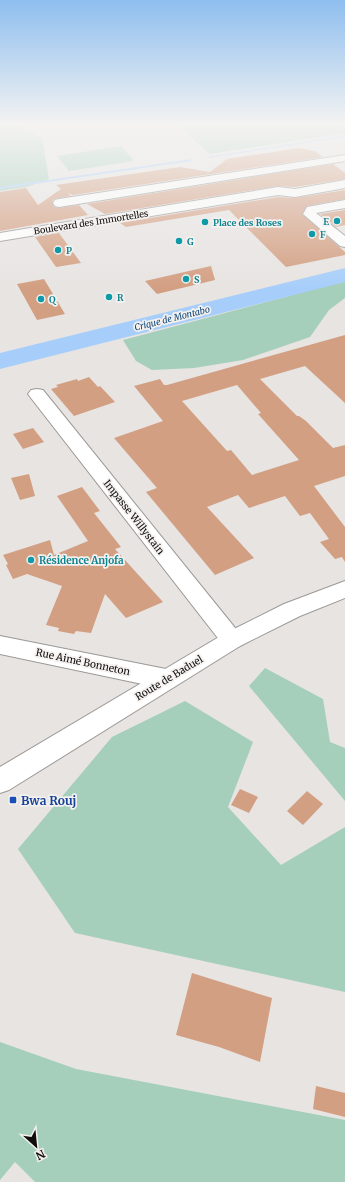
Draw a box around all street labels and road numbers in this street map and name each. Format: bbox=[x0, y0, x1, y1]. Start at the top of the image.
street label: Boulevard des Immortelles bbox=[33, 207, 150, 236]
street label: Impasse Willystain bbox=[101, 477, 167, 557]
street label: Rue Aimé Bonneton bbox=[35, 646, 132, 678]
street label: Route de Baduel bbox=[133, 653, 205, 703]

